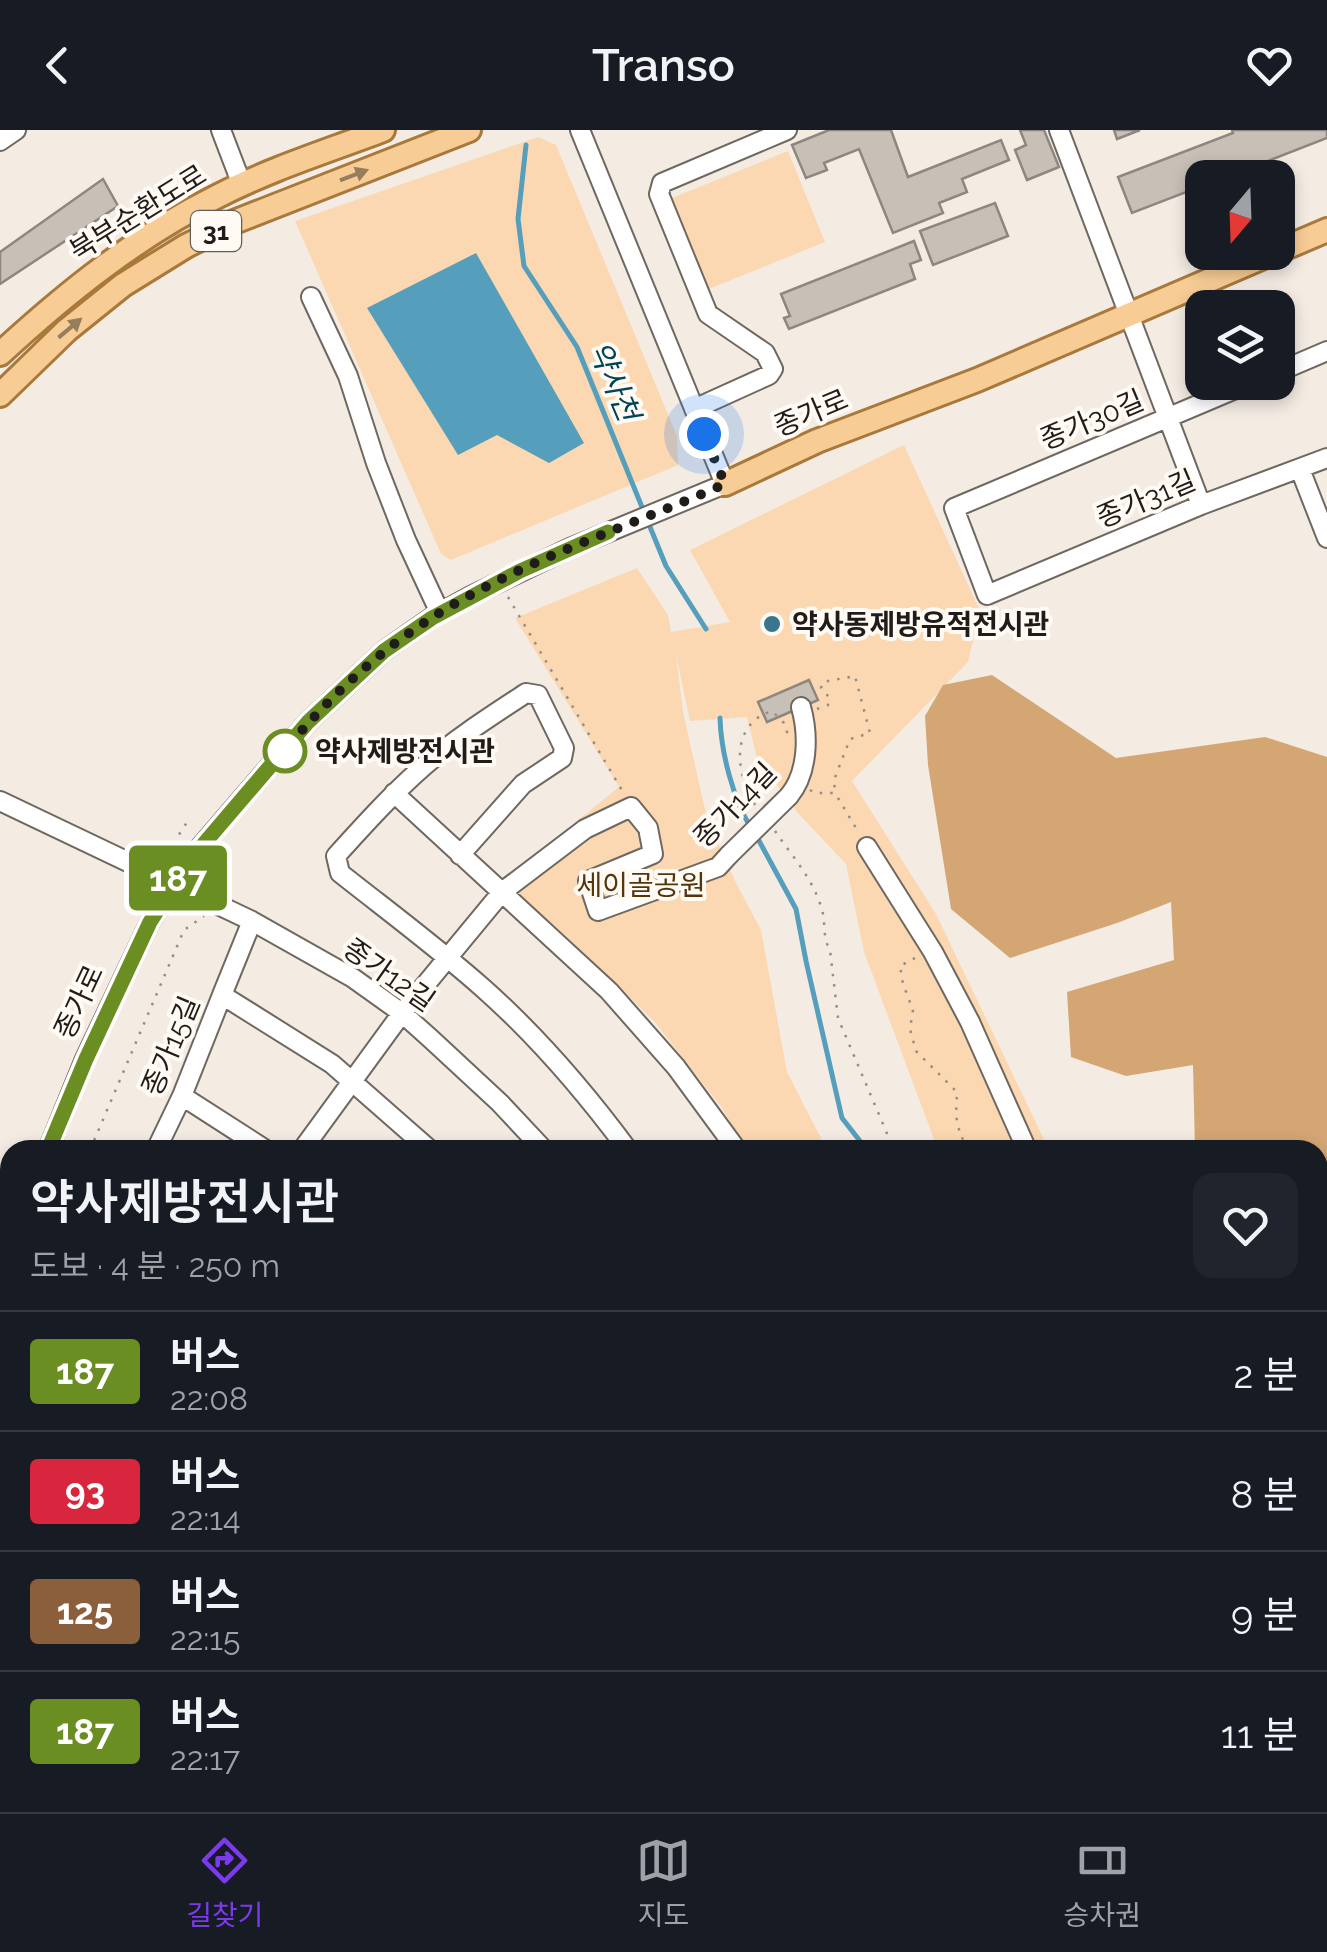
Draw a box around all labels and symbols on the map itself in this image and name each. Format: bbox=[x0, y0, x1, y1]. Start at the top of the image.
street label: 북부순환도로 bbox=[64, 158, 212, 268]
north arrow bbox=[1185, 160, 1295, 270]
one-way arrow bbox=[340, 166, 370, 182]
road number: 31 bbox=[191, 211, 241, 251]
one-way arrow bbox=[58, 317, 83, 339]
water label: 약사천 bbox=[582, 336, 648, 429]
street label: 종가로 bbox=[769, 383, 853, 443]
street label: 종가30길 bbox=[1035, 383, 1149, 457]
your location bbox=[679, 409, 729, 459]
street label: 종가31길 bbox=[1092, 463, 1200, 535]
place label: 약사동제방유적전시관 bbox=[792, 608, 1050, 641]
marker: 약사동제방유적전시관 bbox=[761, 613, 783, 635]
marker: 약사제방전시관 bbox=[264, 730, 306, 772]
place label: 약사제방전시관 bbox=[315, 735, 495, 768]
street label: 종가14길 bbox=[687, 756, 783, 854]
line badge: 187 bbox=[120, 846, 236, 910]
park label: 세이골공원 bbox=[577, 869, 705, 902]
street label: 종가12길 bbox=[337, 932, 441, 1018]
street label: 종가로 bbox=[48, 960, 110, 1044]
street label: 종가15길 bbox=[135, 991, 207, 1101]

